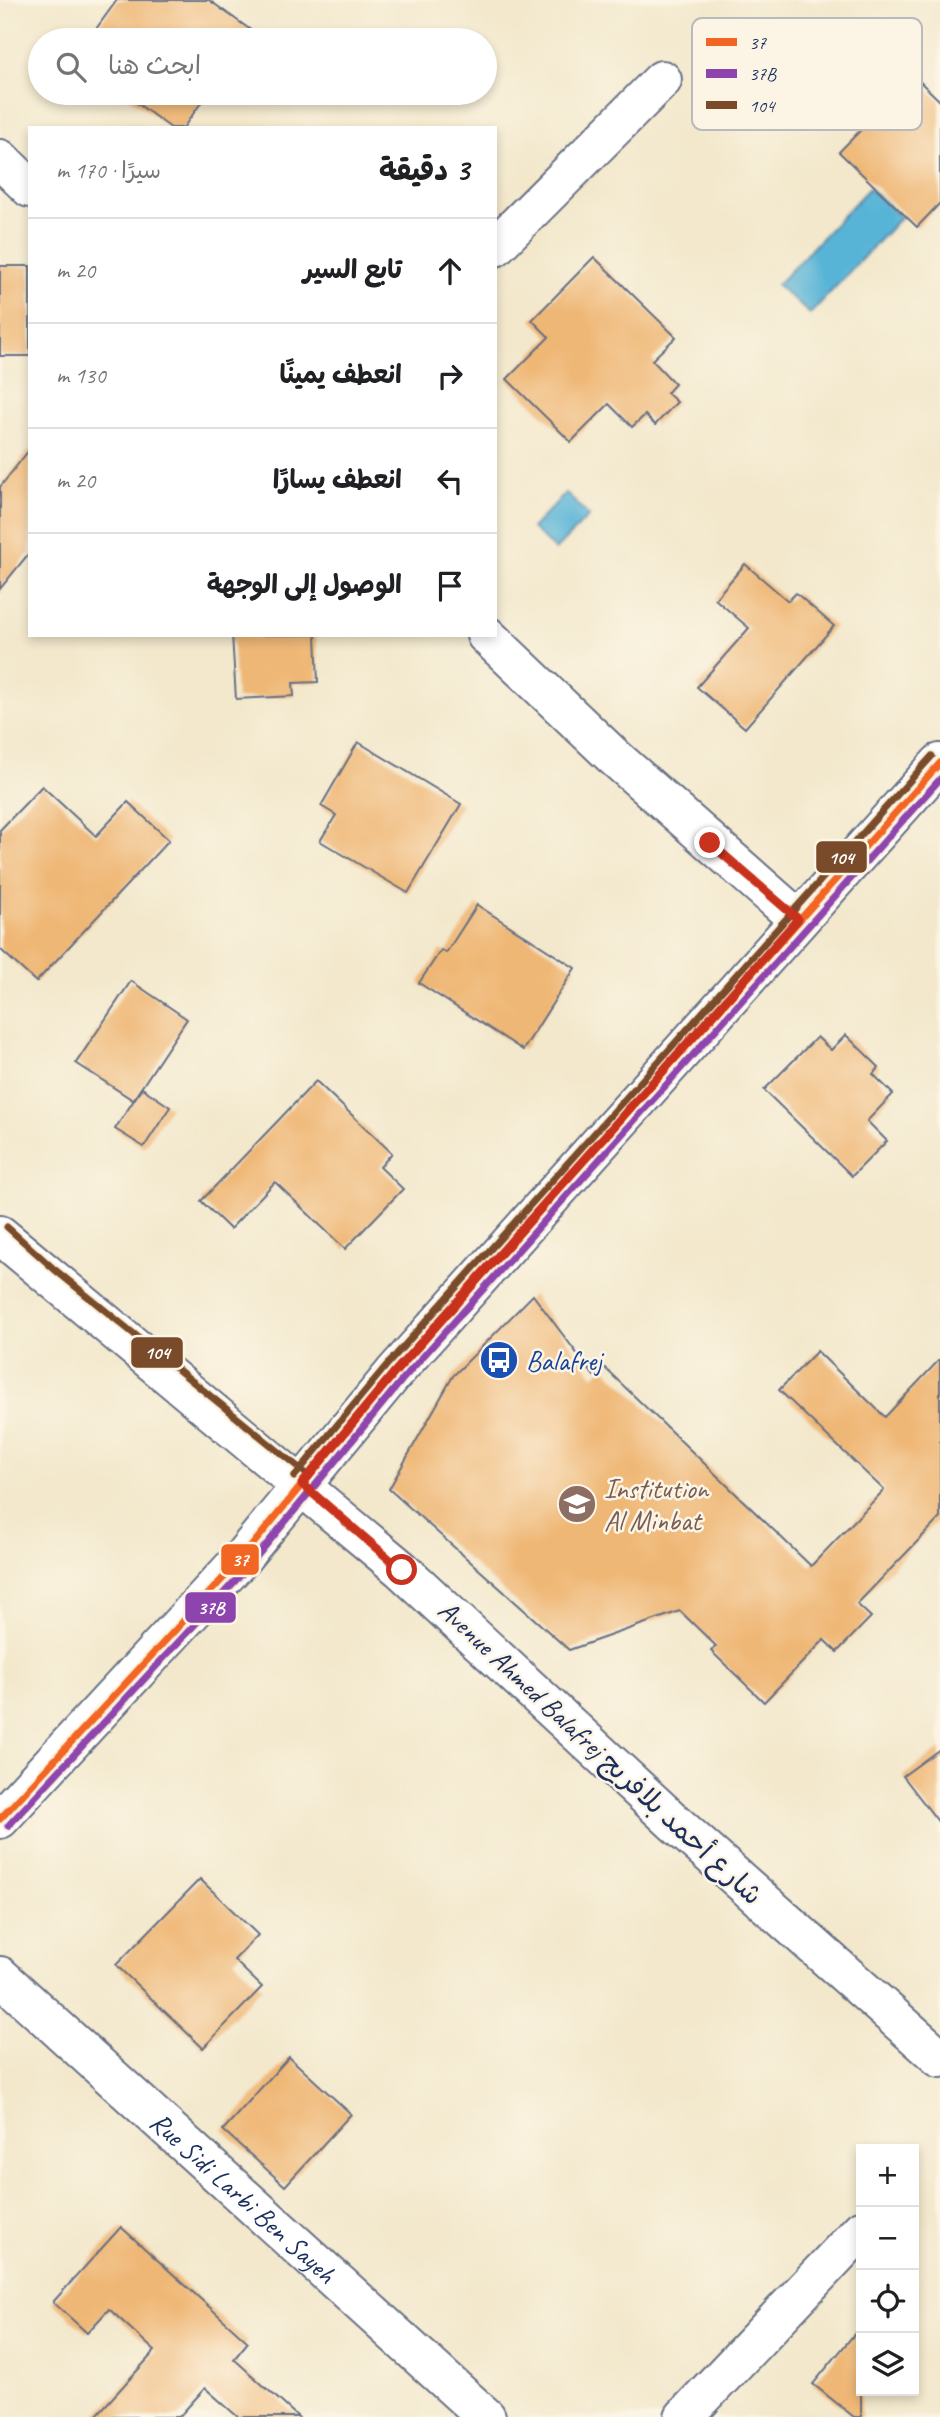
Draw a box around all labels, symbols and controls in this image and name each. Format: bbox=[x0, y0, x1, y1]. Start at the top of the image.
legend bbox=[692, 18, 922, 130]
search box bbox=[28, 28, 497, 105]
text: 37 bbox=[749, 31, 768, 55]
icon: search bbox=[52, 48, 90, 86]
text: ابحث هنا bbox=[108, 49, 201, 82]
text: 37B bbox=[749, 62, 777, 86]
text: 104 bbox=[749, 94, 777, 118]
text: 3 دقيقة bbox=[379, 151, 469, 189]
text: سيرًا · 170 m bbox=[56, 156, 161, 185]
icon: ahead bbox=[431, 252, 469, 290]
text: تابع السير bbox=[303, 253, 402, 286]
text: 20 m bbox=[56, 256, 95, 285]
icon: right bbox=[431, 357, 469, 395]
text: انعطف يمينًا bbox=[280, 358, 402, 391]
text: 130 m bbox=[56, 361, 106, 390]
icon: left bbox=[431, 462, 469, 500]
text: انعطف يسارًا bbox=[273, 463, 402, 496]
text: 20 m bbox=[56, 466, 95, 495]
icon: arrive bbox=[431, 567, 469, 605]
text: الوصول إلى الوجهة bbox=[207, 568, 402, 601]
route end bbox=[694, 827, 725, 858]
line badge: 104 bbox=[815, 840, 868, 874]
text: 104 bbox=[828, 846, 856, 870]
line badge: 104 bbox=[130, 1336, 184, 1369]
bus stop icon: Balafrej bbox=[478, 1339, 520, 1381]
text: 104 bbox=[144, 1341, 172, 1365]
place label: Balafrej bbox=[526, 1343, 605, 1378]
place label: Institution Al Minbat bbox=[604, 1471, 710, 1538]
school or university icon: Institution Al Minbat bbox=[556, 1483, 598, 1525]
line badge: 37 bbox=[220, 1543, 260, 1576]
text: 37 bbox=[231, 1548, 251, 1572]
route start bbox=[386, 1554, 417, 1585]
line badge: 37B bbox=[184, 1591, 237, 1624]
street label: Avenue Ahmed Balafrej شارع أحمد بلافريج bbox=[430, 1593, 770, 1914]
text: 37B bbox=[198, 1596, 227, 1620]
street label: Rue Sidi Larbi Ben Sayeh bbox=[143, 2104, 344, 2291]
map controls bbox=[856, 2144, 919, 2396]
button: + bbox=[856, 2144, 919, 2207]
button: − bbox=[856, 2207, 919, 2270]
button: locate bbox=[856, 2270, 919, 2333]
button: layers bbox=[856, 2333, 919, 2396]

